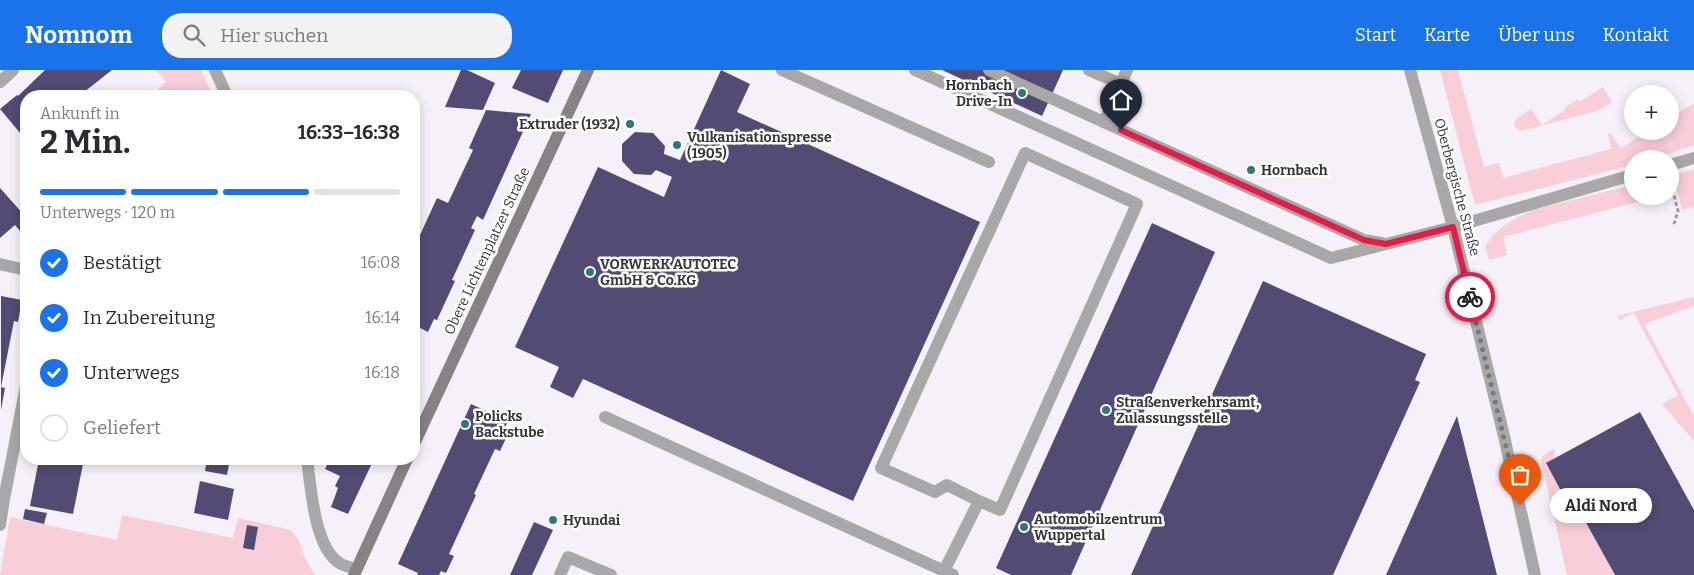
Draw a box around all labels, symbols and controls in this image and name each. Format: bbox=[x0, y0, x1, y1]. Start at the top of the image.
search box bbox=[162, 13, 512, 58]
text: Nomnom bbox=[25, 21, 132, 49]
icon: search bbox=[180, 21, 208, 49]
text: Hier suchen bbox=[220, 24, 328, 47]
text: Start bbox=[1355, 24, 1396, 46]
text: Karte bbox=[1424, 24, 1470, 46]
text: Über uns bbox=[1498, 24, 1575, 46]
text: Kontakt bbox=[1603, 24, 1669, 46]
place label: Hornbach Drive-In bbox=[945, 77, 1012, 110]
pin bbox=[1100, 79, 1142, 130]
map controls bbox=[1624, 85, 1679, 205]
button: + bbox=[1624, 85, 1679, 140]
icon: home bbox=[1107, 86, 1135, 114]
marker: Hornbach Drive-In bbox=[1016, 87, 1028, 99]
text: Ankunft in bbox=[40, 104, 120, 123]
place label: Extruder (1932) bbox=[519, 115, 620, 133]
street label: Oberbergische Straße bbox=[1430, 116, 1484, 258]
marker: Extruder (1932) bbox=[624, 118, 636, 130]
text: 16:33–16:38 bbox=[298, 121, 400, 144]
text: 2 Min. bbox=[40, 123, 130, 161]
place label: Vulkanisationspresse (1905) bbox=[687, 129, 832, 162]
marker: Vulkanisationspresse (1905) bbox=[671, 139, 683, 151]
button: − bbox=[1624, 150, 1679, 205]
place label: Hornbach bbox=[1261, 162, 1328, 179]
marker: Hornbach bbox=[1245, 164, 1257, 176]
street label: Obere Lichtenplatzer Straße bbox=[441, 165, 533, 337]
text: Unterwegs · 120 m bbox=[40, 203, 175, 222]
icon: check bbox=[40, 249, 68, 277]
text: Bestätigt bbox=[83, 251, 162, 274]
text: 16:08 bbox=[361, 253, 400, 272]
place label: VORWERK AUTOTEC GmbH & Co.KG bbox=[600, 256, 736, 289]
marker: VORWERK AUTOTEC GmbH & Co.KG bbox=[584, 266, 596, 278]
courier bbox=[1445, 272, 1495, 322]
icon: bike bbox=[1456, 283, 1484, 311]
icon: check bbox=[40, 304, 68, 332]
text: In Zubereitung bbox=[83, 306, 215, 329]
text: 16:14 bbox=[365, 308, 400, 327]
icon: check bbox=[40, 359, 68, 387]
text: Unterwegs bbox=[83, 361, 180, 384]
text: 16:18 bbox=[365, 363, 400, 382]
place label: Straßenverkehrsamt, Zulassungsstelle bbox=[1116, 394, 1259, 427]
marker: Straßenverkehrsamt, Zulassungsstelle bbox=[1100, 404, 1112, 416]
place label: Policks Backstube bbox=[475, 408, 544, 441]
text: Geliefert bbox=[83, 416, 161, 439]
marker: Policks Backstube bbox=[459, 418, 471, 430]
pin bbox=[1499, 454, 1541, 505]
icon: bag bbox=[1506, 461, 1534, 489]
callout: Aldi Nord bbox=[1550, 488, 1652, 522]
text: Aldi Nord bbox=[1565, 496, 1637, 515]
place label: Automobilzentrum Wuppertal bbox=[1034, 511, 1163, 544]
place label: Hyundai bbox=[563, 512, 621, 529]
marker: Hyundai bbox=[547, 514, 559, 526]
marker: Automobilzentrum Wuppertal bbox=[1018, 521, 1030, 533]

